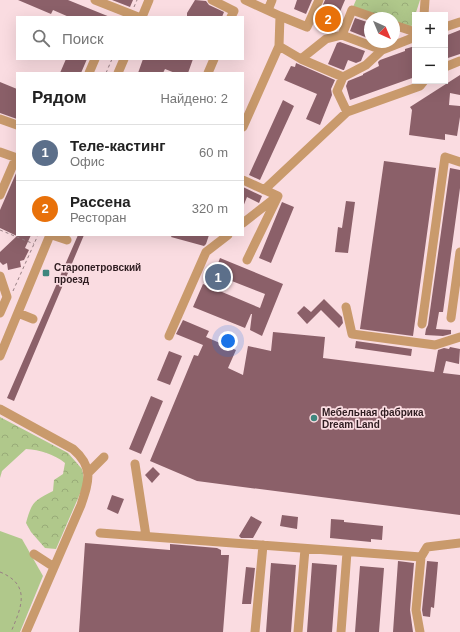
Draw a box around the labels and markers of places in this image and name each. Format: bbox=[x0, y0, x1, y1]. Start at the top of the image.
pin: 2 bbox=[315, 4, 341, 34]
place label: Старопетровский проезд bbox=[54, 262, 141, 285]
pin: 1 bbox=[205, 262, 231, 292]
marker: Старопетровский проезд bbox=[41, 268, 51, 278]
place label: Мебельная фабрика Dream Land bbox=[322, 407, 424, 430]
marker: Мебельная фабрика Dream Land bbox=[309, 413, 319, 423]

